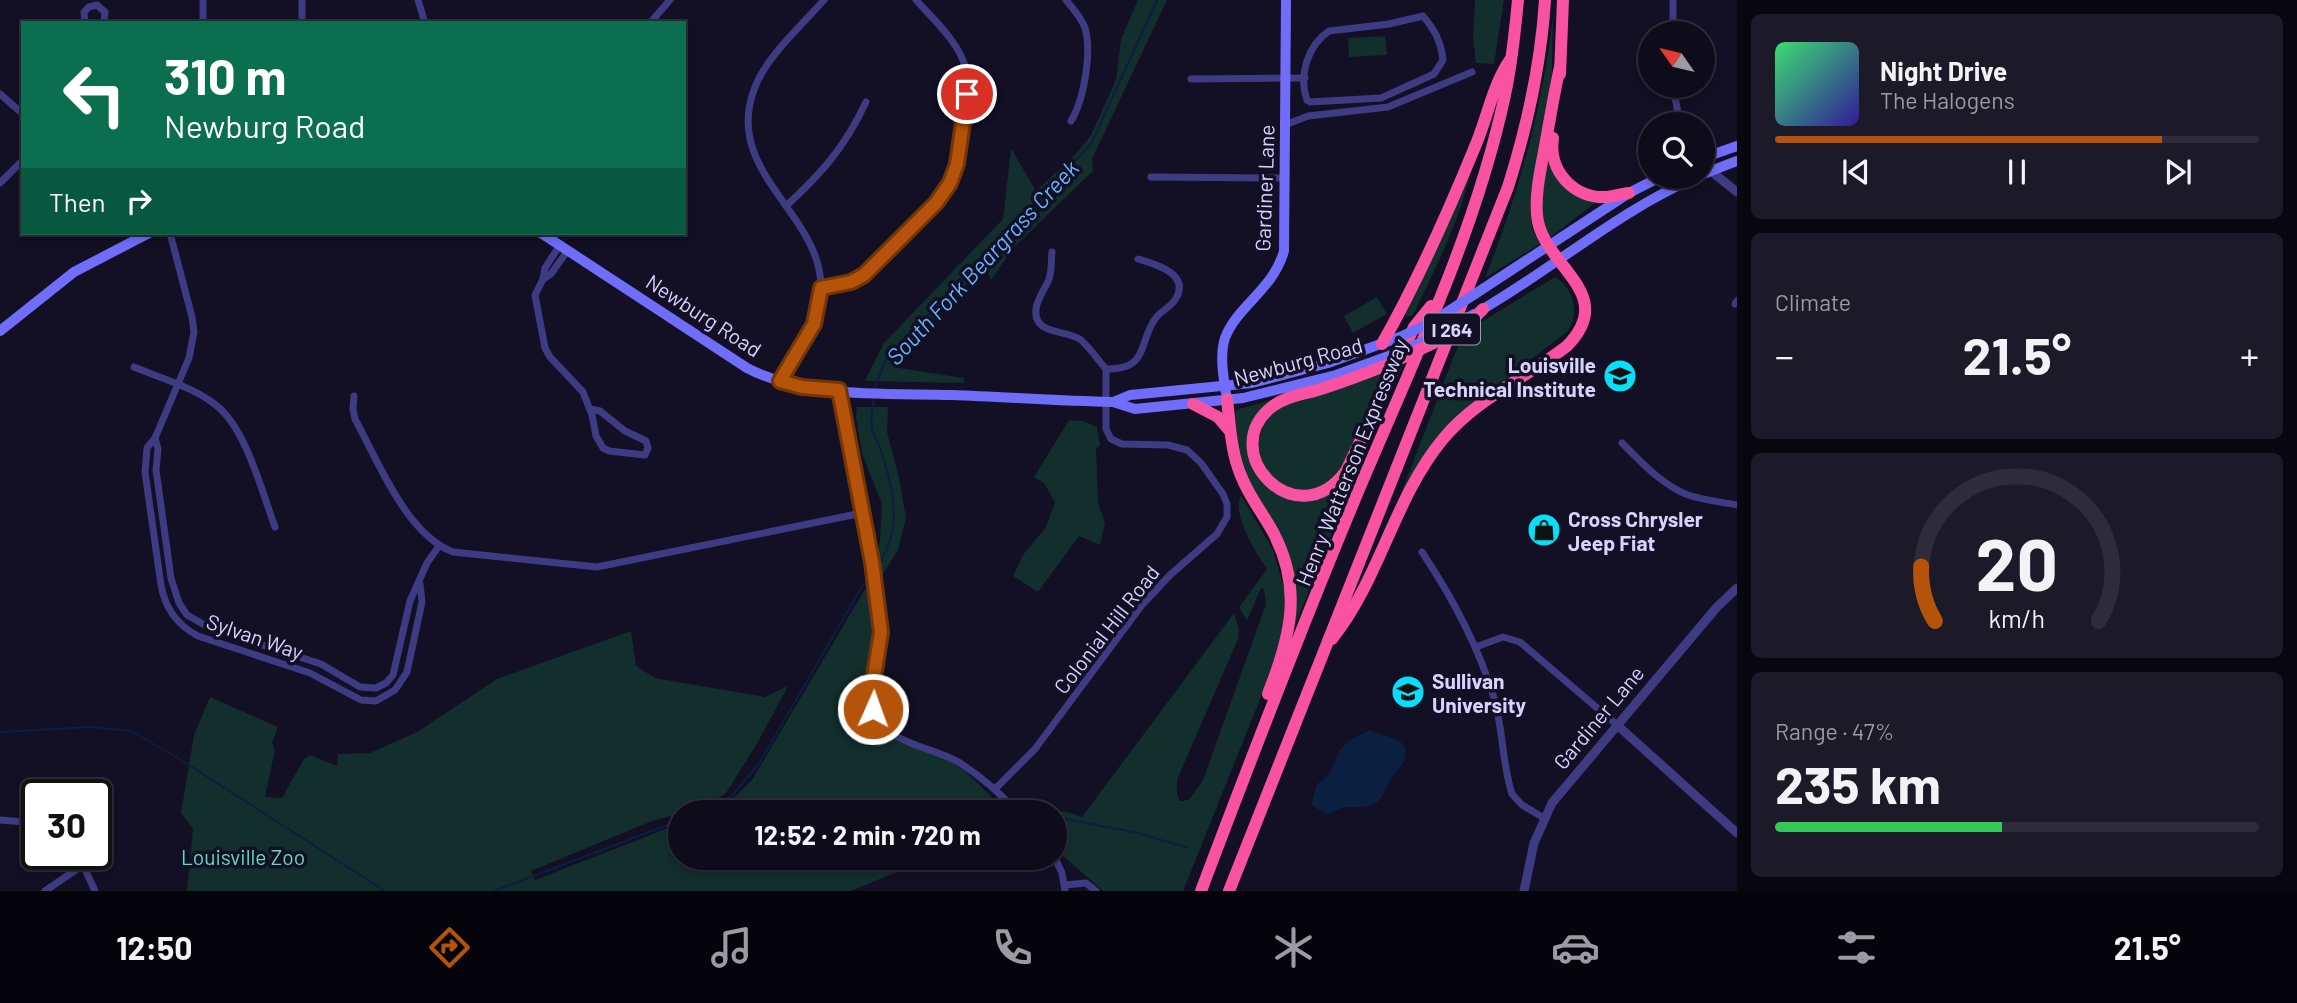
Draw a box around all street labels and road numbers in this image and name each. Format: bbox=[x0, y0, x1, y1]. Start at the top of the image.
street label: Gardiner Lane bbox=[1249, 124, 1279, 252]
street label: Newburg Road bbox=[642, 269, 766, 361]
road number: I 264 bbox=[1424, 314, 1480, 344]
street label: Newburg Road bbox=[1231, 332, 1365, 390]
street label: Henry Watterson Expressway bbox=[1290, 334, 1412, 589]
street label: Colonial Hill Road bbox=[1048, 560, 1164, 698]
street label: Sylvan Way bbox=[203, 608, 307, 664]
street label: Gardiner Lane bbox=[1548, 660, 1648, 774]

